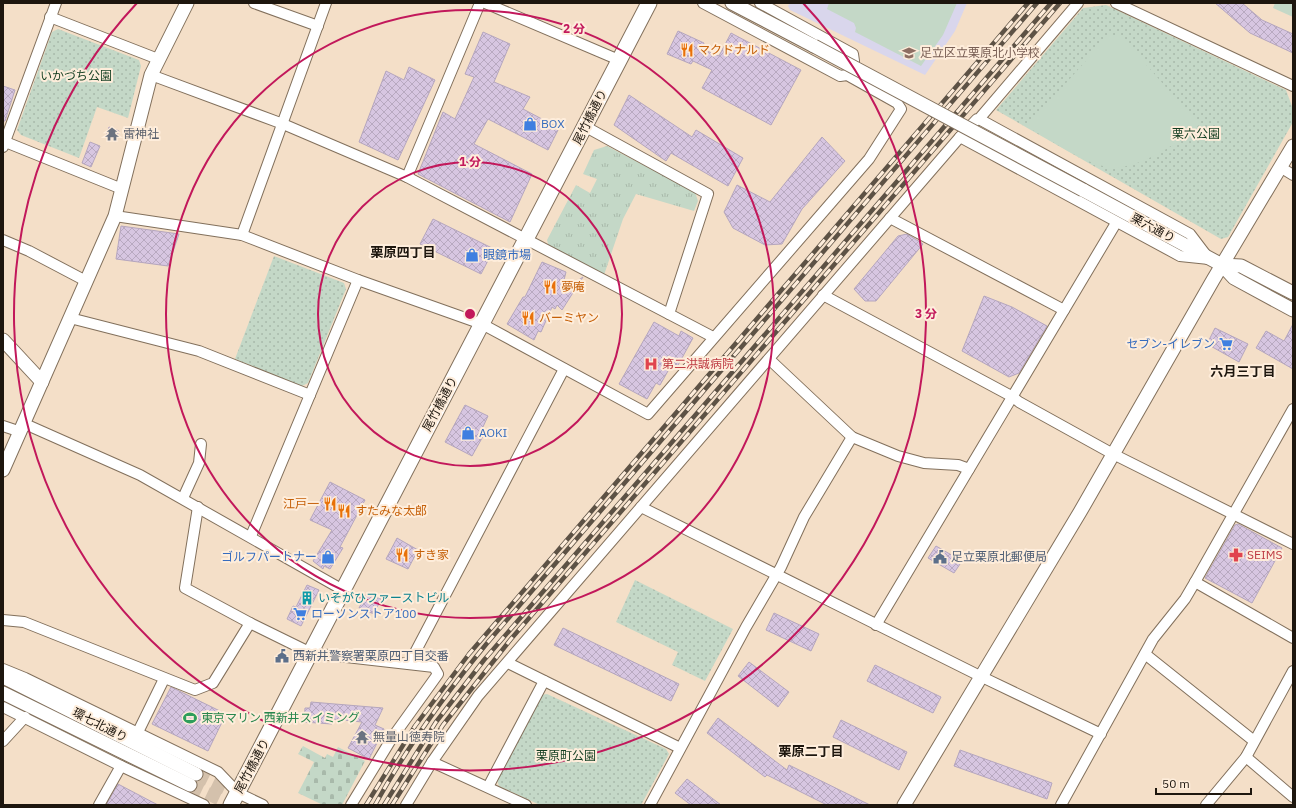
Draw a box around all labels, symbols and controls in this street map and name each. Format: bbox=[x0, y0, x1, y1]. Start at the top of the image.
text: 2 分 bbox=[563, 21, 585, 36]
restaurant icon: マクドナルド bbox=[679, 42, 695, 58]
place label: マクドナルド bbox=[698, 42, 770, 57]
school or university icon: 足立区立栗原北小学校 bbox=[901, 45, 917, 61]
place label: 足立区立栗原北小学校 bbox=[920, 45, 1040, 60]
park label: いかづち公園 bbox=[40, 68, 112, 83]
street label: 尾竹橋通り bbox=[569, 87, 610, 147]
shop icon: BOX bbox=[522, 116, 538, 132]
place label: BOX bbox=[541, 116, 565, 131]
temple icon: 雷神社 bbox=[104, 126, 120, 142]
place label: 雷神社 bbox=[123, 126, 159, 141]
park label: 栗六公園 bbox=[1172, 126, 1220, 141]
text: 1 分 bbox=[459, 154, 481, 169]
street label: 栗六通り bbox=[1129, 210, 1178, 245]
district label: 栗原四丁目 bbox=[370, 244, 436, 261]
shop icon: 眼鏡市場 bbox=[464, 247, 480, 263]
place label: 眼鏡市場 bbox=[483, 247, 531, 262]
restaurant icon: 夢庵 bbox=[542, 279, 558, 295]
place label: 夢庵 bbox=[561, 279, 585, 294]
text: 3 分 bbox=[915, 306, 937, 321]
centre of rings bbox=[463, 307, 477, 321]
restaurant icon: バーミヤン bbox=[520, 310, 536, 326]
place label: バーミヤン bbox=[539, 310, 599, 325]
place label: セブン-イレブン bbox=[1126, 336, 1215, 351]
supermarket icon: セブン-イレブン bbox=[1218, 336, 1234, 352]
hospital icon: 第二洪誠病院 bbox=[643, 356, 659, 372]
place label: 第二洪誠病院 bbox=[662, 356, 734, 371]
district label: 六月三丁目 bbox=[1210, 363, 1276, 380]
street label: 尾竹橋通り bbox=[419, 374, 460, 434]
shop icon: AOKI bbox=[460, 425, 476, 441]
place label: AOKI bbox=[479, 425, 508, 440]
place label: 江戸一 bbox=[283, 496, 319, 511]
restaurant icon: 江戸一 bbox=[322, 496, 338, 512]
restaurant icon: すたみな太郎 bbox=[336, 503, 352, 519]
place label: すたみな太郎 bbox=[355, 503, 427, 518]
restaurant icon: すき家 bbox=[394, 547, 410, 563]
place label: すき家 bbox=[413, 547, 449, 562]
pharmacy icon: SEIMS bbox=[1228, 547, 1244, 563]
place label: SEIMS bbox=[1247, 547, 1283, 562]
place label: ゴルフパートナー bbox=[221, 549, 317, 564]
shop icon: ゴルフパートナー bbox=[320, 549, 336, 565]
public building icon: 足立栗原北郵便局 bbox=[932, 549, 948, 565]
place label: 足立栗原北郵便局 bbox=[951, 549, 1047, 564]
building icon: いそがひファーストビル bbox=[299, 590, 315, 606]
place label: いそがひファーストビル bbox=[318, 590, 449, 605]
supermarket icon: ローソンストア100 bbox=[292, 606, 308, 622]
place label: ローソンストア100 bbox=[311, 606, 416, 621]
public building icon: 西新井警察署栗原四丁目交番 bbox=[274, 648, 290, 664]
place label: 西新井警察署栗原四丁目交番 bbox=[293, 648, 449, 663]
street label: 環七北通り bbox=[70, 704, 130, 745]
sports icon: 東京マリン 西新井スイミング bbox=[182, 710, 198, 726]
place label: 東京マリン 西新井スイミング bbox=[201, 710, 360, 725]
temple icon: 無量山徳寿院 bbox=[354, 729, 370, 745]
place label: 無量山徳寿院 bbox=[373, 729, 445, 744]
street label: 尾竹橋通り bbox=[231, 736, 272, 796]
district label: 栗原二丁目 bbox=[778, 743, 844, 760]
park label: 栗原町公園 bbox=[536, 748, 596, 763]
scale bar bbox=[1156, 770, 1251, 796]
text: 50 m bbox=[1162, 776, 1190, 791]

